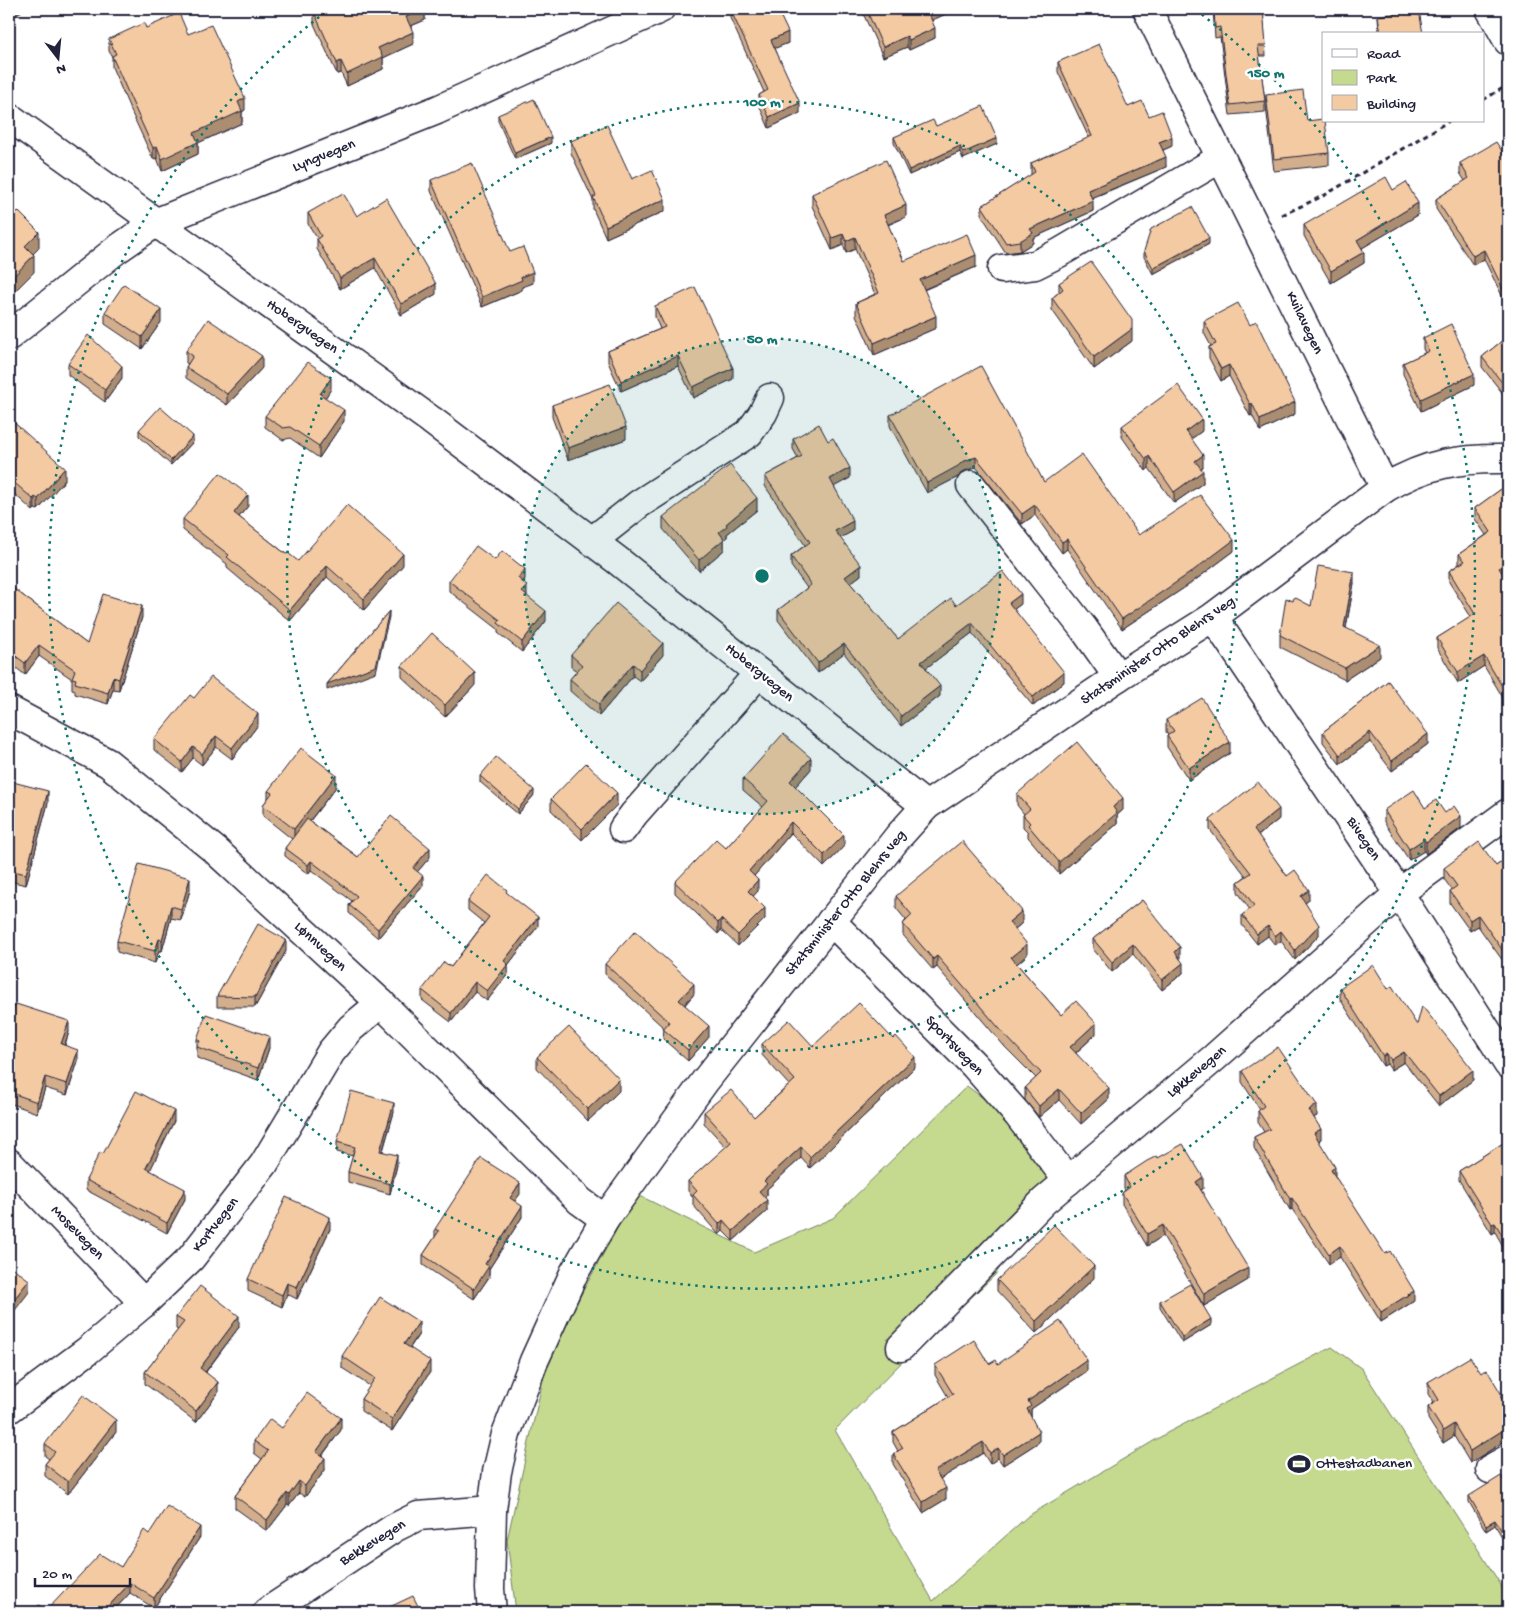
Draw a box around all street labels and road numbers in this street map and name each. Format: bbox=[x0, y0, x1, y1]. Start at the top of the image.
street label: Lyngvegen bbox=[290, 135, 358, 177]
street label: Kvilavegen bbox=[1281, 289, 1327, 357]
street label: Hobergvegen bbox=[263, 296, 341, 358]
street label: Statsminister Otto Blehrs veg bbox=[1077, 593, 1239, 709]
street label: Hobergvegen bbox=[721, 640, 797, 706]
street label: Bivegen bbox=[1341, 813, 1384, 864]
street label: Statsminister Otto Blehrs veg bbox=[782, 827, 910, 979]
street label: Lønnvegen bbox=[290, 918, 350, 976]
street label: Sportsvegen bbox=[921, 1012, 987, 1080]
street label: Løkkevegen bbox=[1164, 1042, 1230, 1102]
street label: Kortvegen bbox=[189, 1194, 243, 1256]
street label: Mosevegen bbox=[46, 1202, 108, 1264]
street label: Bekkevegen bbox=[336, 1516, 409, 1571]

